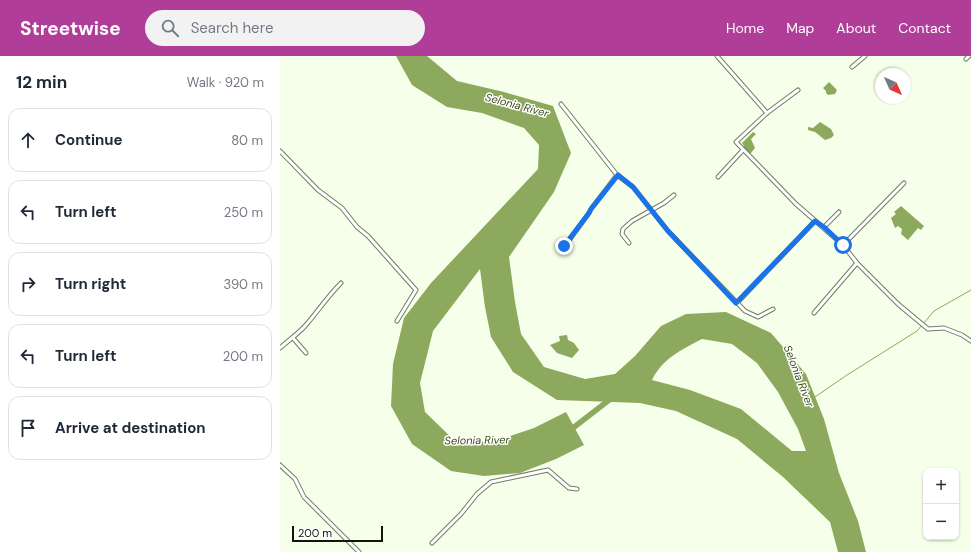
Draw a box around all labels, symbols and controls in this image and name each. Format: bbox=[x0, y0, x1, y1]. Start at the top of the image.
search box bbox=[145, 10, 425, 46]
text: Streetwise bbox=[20, 16, 121, 41]
icon: search bbox=[159, 17, 181, 39]
text: Search here bbox=[191, 18, 273, 38]
text: Home bbox=[726, 19, 764, 37]
text: Map bbox=[786, 19, 814, 37]
text: About bbox=[836, 19, 876, 37]
text: Contact bbox=[898, 19, 951, 37]
north arrow bbox=[875, 68, 911, 104]
text: 12 min bbox=[16, 71, 67, 93]
text: Walk · 920 m bbox=[187, 74, 264, 91]
water label: Selonia River bbox=[484, 90, 551, 120]
icon: ahead bbox=[17, 129, 39, 151]
text: Continue bbox=[55, 130, 123, 150]
text: 80 m bbox=[231, 132, 263, 149]
icon: left bbox=[17, 201, 39, 223]
text: Turn left bbox=[55, 202, 116, 222]
text: 250 m bbox=[224, 204, 263, 221]
route start bbox=[834, 236, 852, 254]
route end bbox=[555, 237, 573, 255]
icon: right bbox=[17, 273, 39, 295]
text: Turn right bbox=[55, 274, 126, 294]
text: 390 m bbox=[224, 276, 263, 293]
water label: Selonia River bbox=[781, 343, 818, 410]
icon: left bbox=[17, 345, 39, 367]
text: Turn left bbox=[55, 346, 116, 366]
text: 200 m bbox=[223, 348, 263, 365]
icon: arrive bbox=[17, 417, 39, 439]
text: Arrive at destination bbox=[55, 418, 206, 438]
water label: Selonia River bbox=[444, 432, 511, 448]
map controls bbox=[923, 468, 959, 540]
button: + bbox=[923, 468, 959, 504]
button: − bbox=[923, 504, 959, 540]
scale bar bbox=[292, 524, 383, 543]
text: 200 m bbox=[298, 526, 332, 540]

